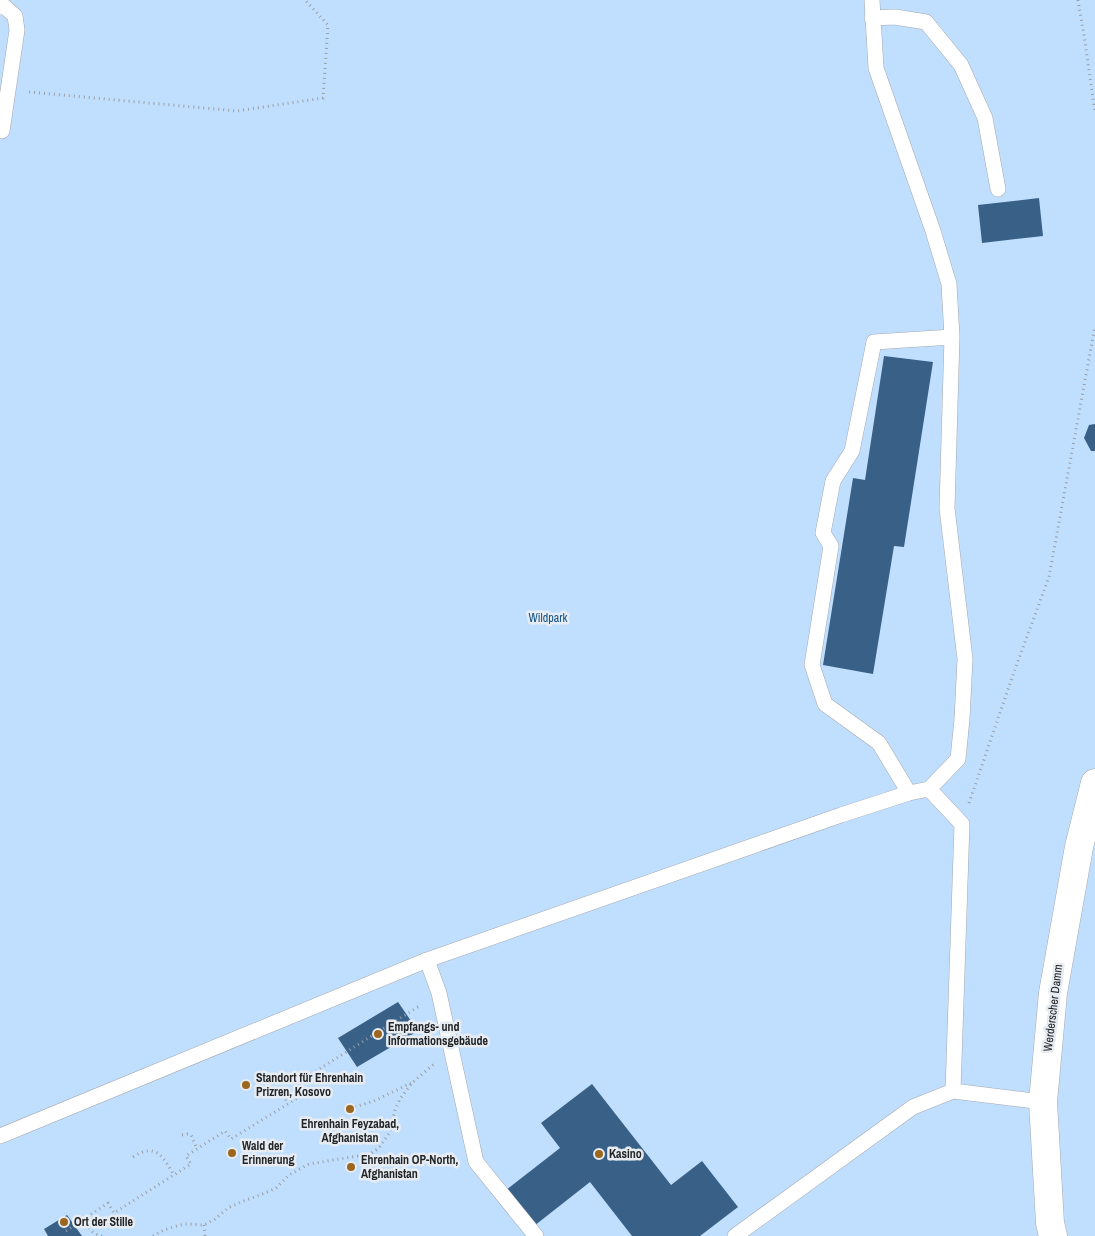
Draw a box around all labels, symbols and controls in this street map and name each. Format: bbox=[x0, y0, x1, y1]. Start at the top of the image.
park label: Wildpark bbox=[529, 610, 567, 626]
street label: Werderscher Damm bbox=[1040, 963, 1066, 1053]
place label: Empfangs- und Informationsgebäude bbox=[388, 1019, 489, 1049]
marker: Empfangs- und Informationsgebäude bbox=[372, 1028, 384, 1040]
place label: Standort für Ehrenhain Prizren, Kosovo bbox=[256, 1070, 363, 1100]
marker: Standort für Ehrenhain Prizren, Kosovo bbox=[240, 1079, 252, 1091]
marker: Ehrenhain Feyzabad, Afghanistan bbox=[344, 1103, 356, 1115]
place label: Ehrenhain Feyzabad, Afghanistan bbox=[301, 1116, 399, 1146]
place label: Wald der Erinnerung bbox=[242, 1138, 295, 1168]
place label: Kasino bbox=[609, 1146, 642, 1162]
marker: Wald der Erinnerung bbox=[226, 1147, 238, 1159]
marker: Kasino bbox=[593, 1148, 605, 1160]
place label: Ehrenhain OP-North, Afghanistan bbox=[361, 1152, 459, 1182]
marker: Ehrenhain OP-North, Afghanistan bbox=[345, 1161, 357, 1173]
place label: Ort der Stille bbox=[74, 1214, 134, 1230]
marker: Ort der Stille bbox=[58, 1216, 70, 1228]

